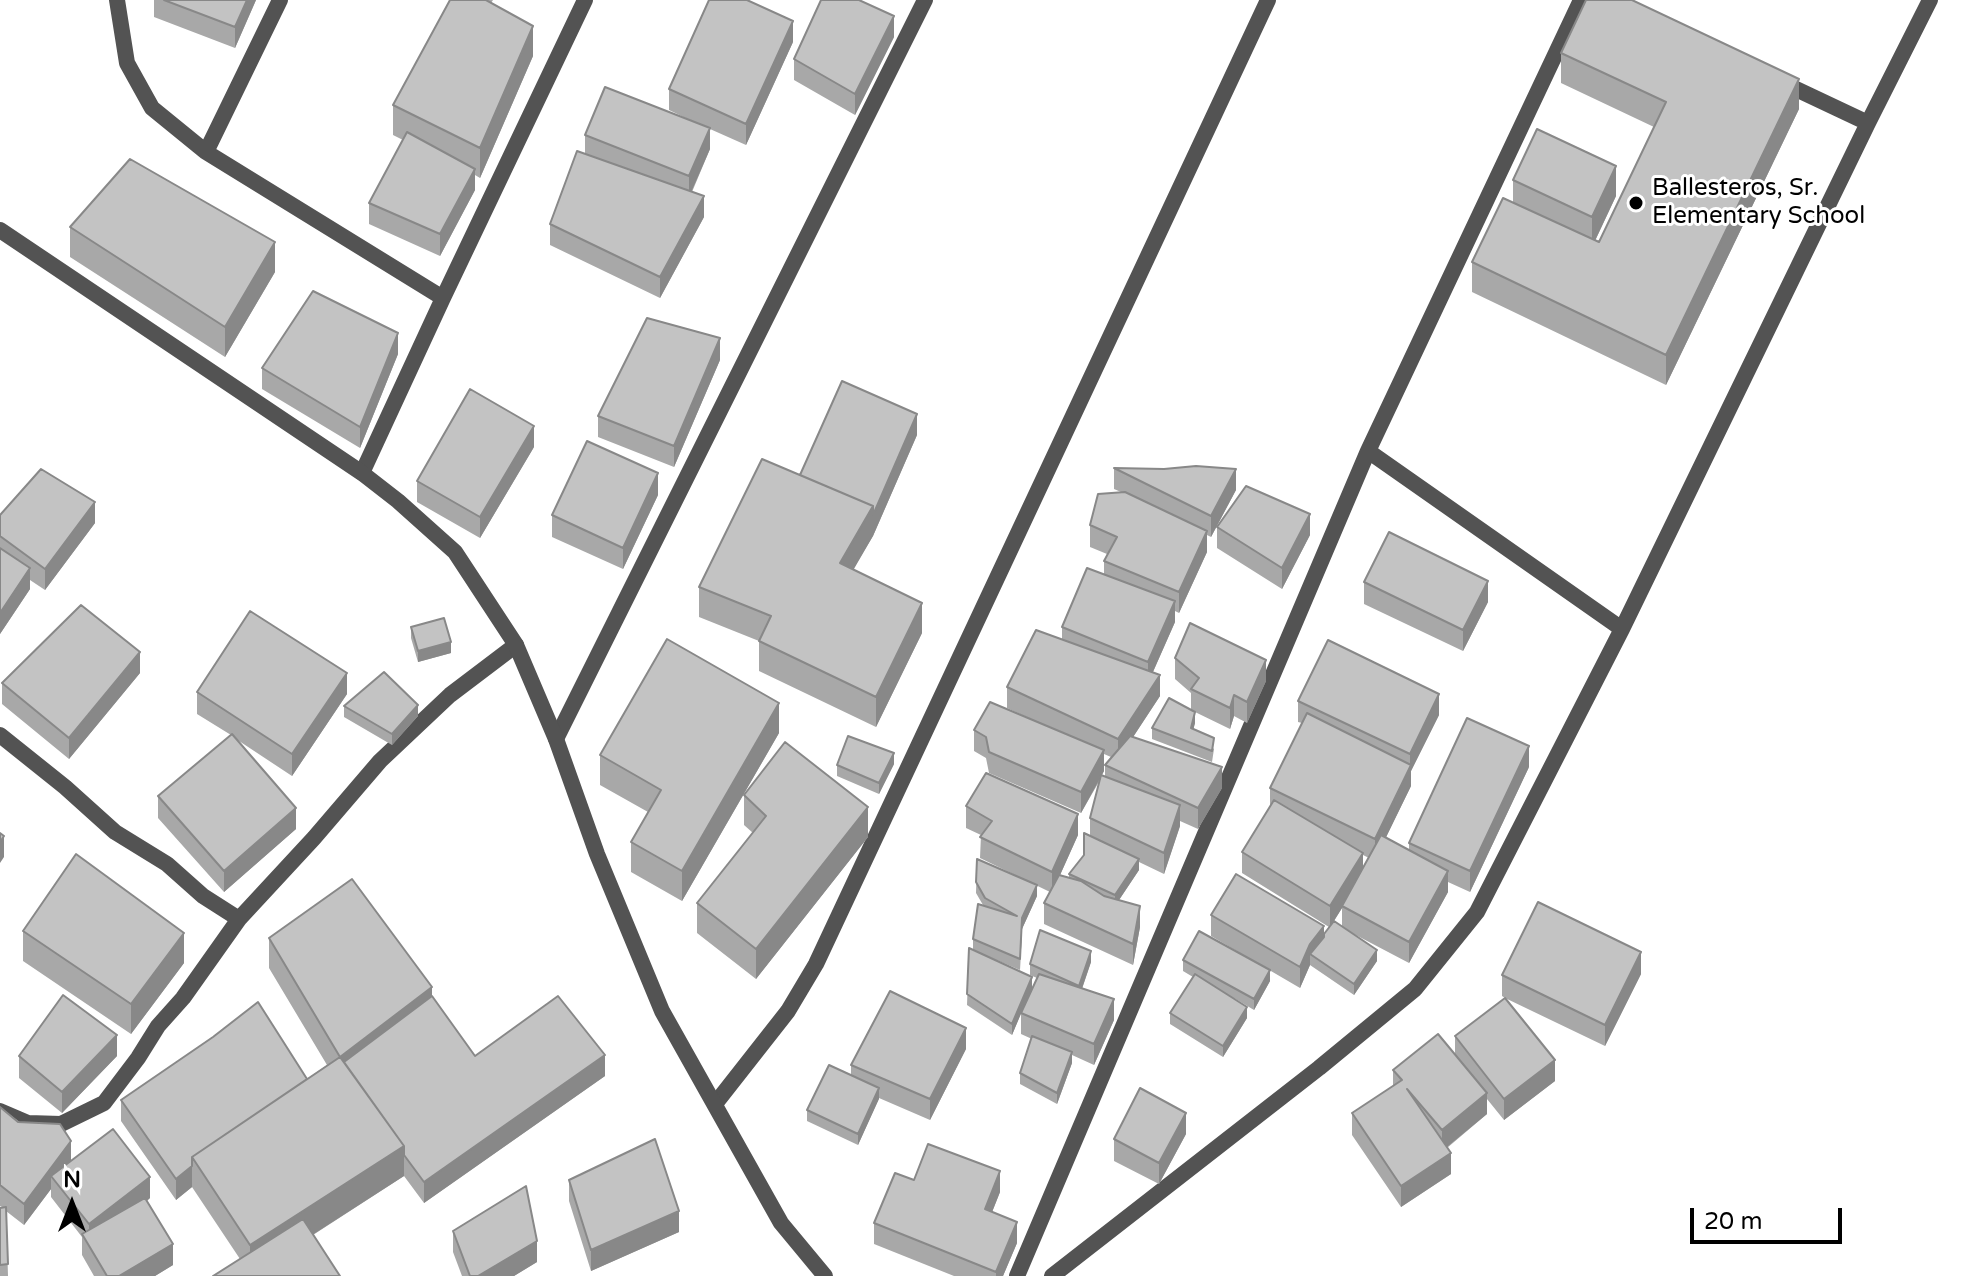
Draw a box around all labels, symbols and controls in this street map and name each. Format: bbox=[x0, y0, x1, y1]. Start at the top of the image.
place label: Ballesteros, Sr. Elementary School bbox=[1652, 175, 1865, 231]
marker: Ballesteros, Sr. Elementary School bbox=[1627, 194, 1645, 212]
north arrow bbox=[32, 1164, 112, 1244]
text: N bbox=[63, 1167, 81, 1193]
scale bar bbox=[1694, 1192, 1846, 1242]
text: 20 m bbox=[1704, 1207, 1762, 1236]

